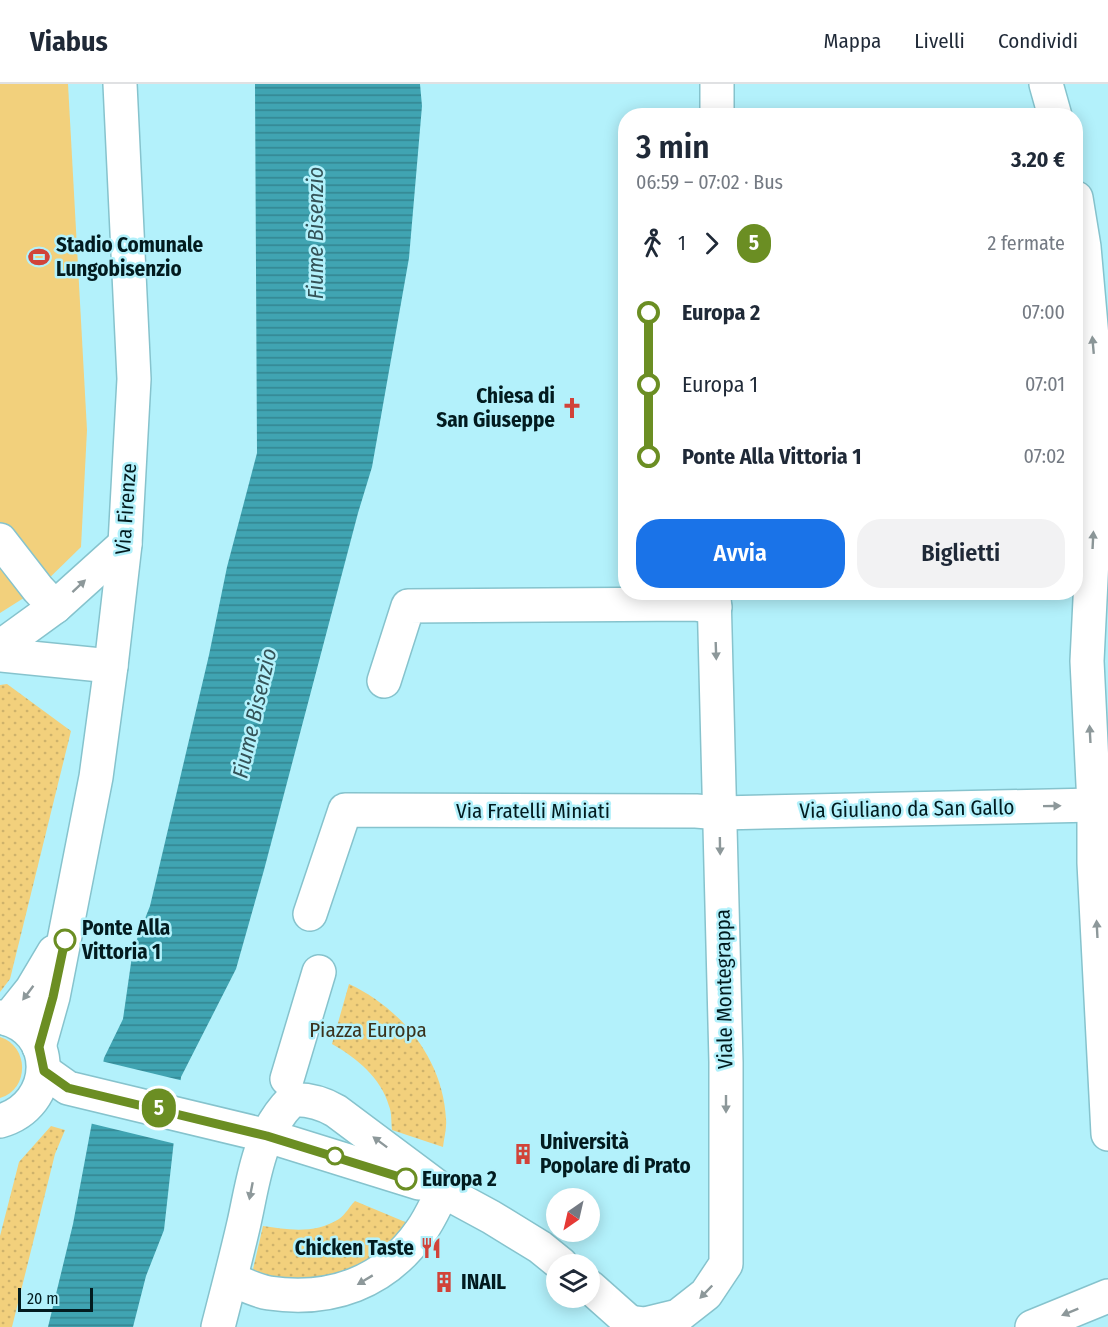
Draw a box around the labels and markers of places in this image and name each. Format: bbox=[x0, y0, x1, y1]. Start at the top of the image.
place label: Stadio Comunale Lungobisenzio bbox=[56, 232, 204, 282]
sports icon: Stadio Comunale Lungobisenzio bbox=[27, 245, 51, 269]
place label: Chiesa di San Giuseppe bbox=[436, 383, 555, 433]
church icon: Chiesa di San Giuseppe bbox=[560, 396, 584, 420]
place label: Ponte Alla Vittoria 1 bbox=[81, 915, 170, 965]
marker: Ponte Alla Vittoria 1 bbox=[54, 929, 76, 951]
place label: Università Popolare di Prato bbox=[540, 1129, 691, 1179]
building icon: Università Popolare di Prato bbox=[511, 1142, 535, 1166]
unlabelled marker bbox=[326, 1147, 344, 1165]
place label: Europa 2 bbox=[422, 1166, 497, 1192]
marker: Europa 2 bbox=[395, 1168, 417, 1190]
place label: Chicken Taste bbox=[295, 1235, 414, 1261]
restaurant icon: Chicken Taste bbox=[419, 1236, 443, 1260]
place label: INAIL bbox=[461, 1269, 506, 1295]
building icon: INAIL bbox=[432, 1270, 456, 1294]

